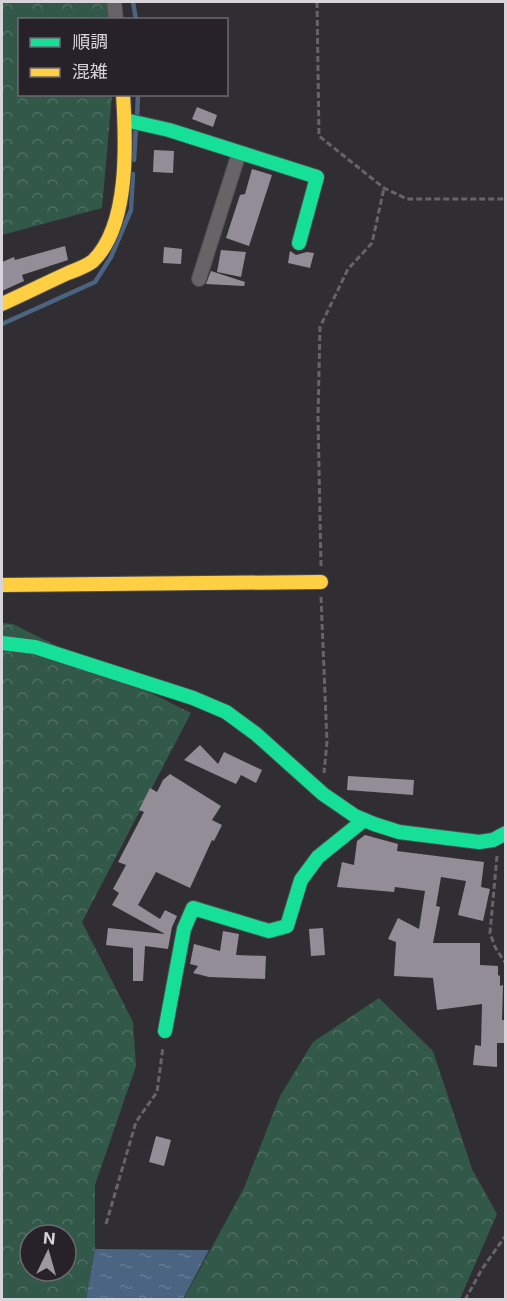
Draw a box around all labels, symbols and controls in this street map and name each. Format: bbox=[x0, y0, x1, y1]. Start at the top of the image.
legend bbox=[18, 18, 228, 96]
text: 順調 bbox=[72, 31, 108, 52]
text: 混雑 bbox=[72, 61, 108, 82]
north arrow bbox=[18, 1223, 78, 1283]
text: N bbox=[42, 1228, 56, 1249]

